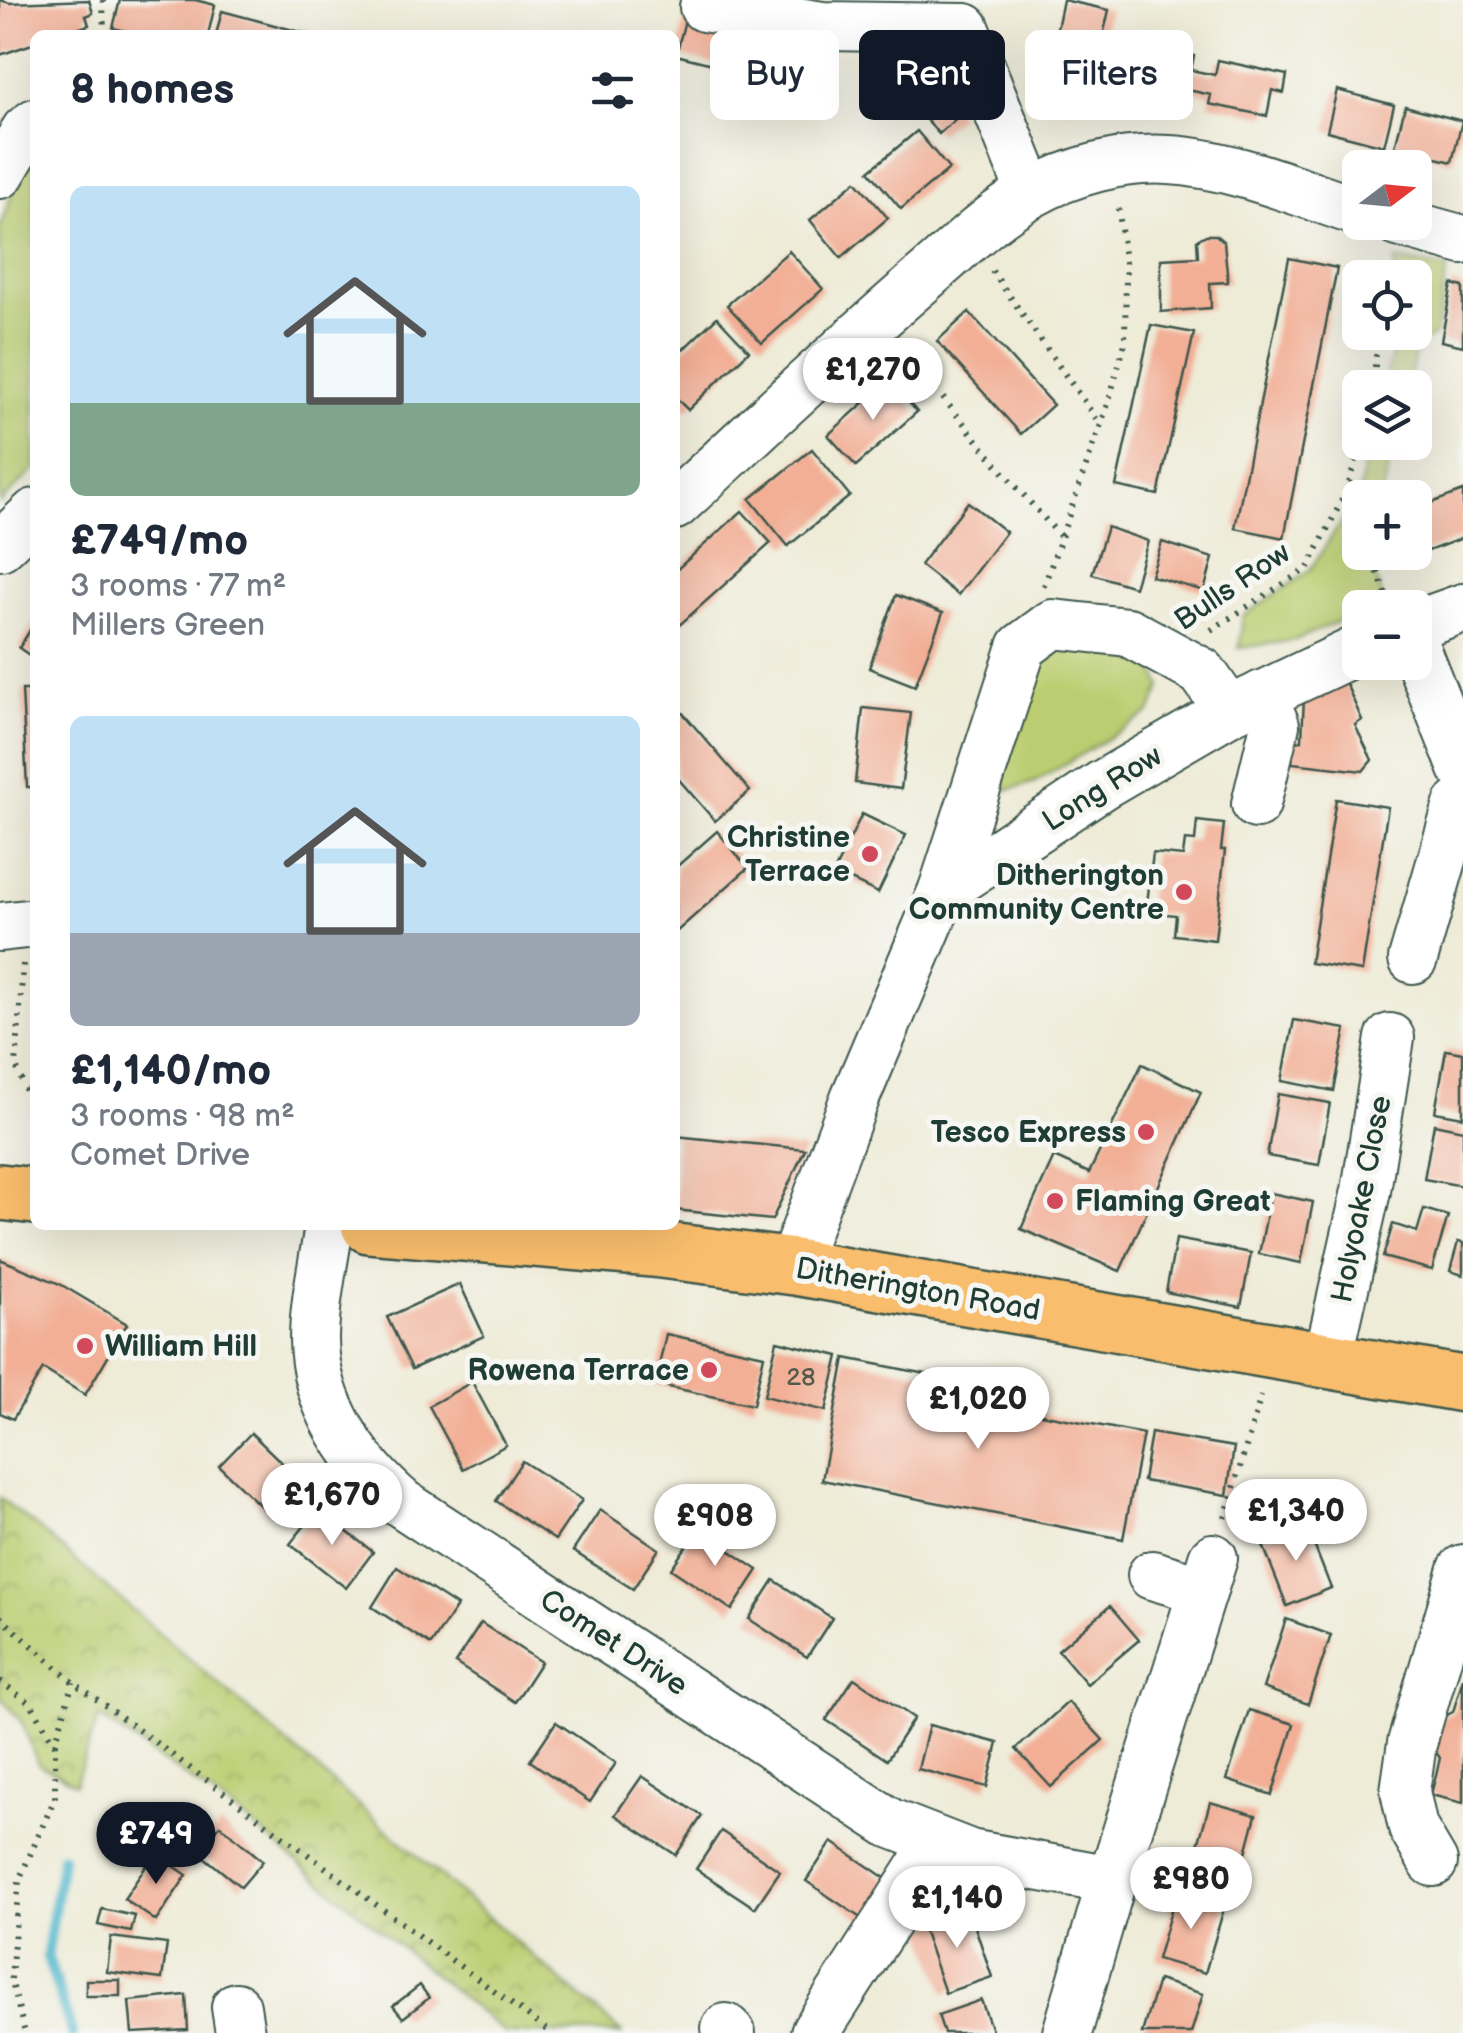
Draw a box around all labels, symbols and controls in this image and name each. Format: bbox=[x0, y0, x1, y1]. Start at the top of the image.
chip: Buy bbox=[710, 30, 839, 120]
chip: Rent bbox=[859, 30, 1005, 120]
chip: Filters bbox=[1025, 30, 1193, 120]
icon: filters bbox=[585, 63, 640, 118]
text: 8 homes bbox=[70, 65, 234, 116]
north arrow bbox=[1342, 150, 1432, 240]
map controls bbox=[1342, 150, 1432, 680]
icon: home bbox=[265, 251, 445, 431]
button: locate bbox=[1342, 260, 1432, 350]
pin: £1,270 bbox=[792, 338, 954, 423]
text: £1,270 bbox=[825, 351, 921, 390]
button: layers bbox=[1342, 370, 1432, 460]
button: + bbox=[1342, 480, 1432, 570]
text: £749/mo bbox=[70, 516, 248, 567]
street label: Bulls Row bbox=[1168, 535, 1297, 639]
text: 3 rooms · 77 m² bbox=[70, 567, 286, 606]
button: − bbox=[1342, 590, 1432, 680]
text: Millers Green bbox=[70, 606, 265, 645]
street label: Long Row bbox=[1036, 738, 1169, 840]
icon: home bbox=[265, 781, 445, 961]
place label: Christine Terrace bbox=[727, 820, 850, 890]
marker: Christine Terrace bbox=[859, 843, 881, 865]
place label: Ditherington Community Centre bbox=[909, 858, 1164, 928]
marker: Ditherington Community Centre bbox=[1173, 881, 1195, 903]
text: £1,140/mo bbox=[70, 1046, 271, 1097]
street label: Holyoake Close bbox=[1324, 1093, 1400, 1306]
text: 3 rooms · 98 m² bbox=[70, 1097, 295, 1136]
place label: Tesco Express bbox=[931, 1115, 1126, 1151]
marker: Tesco Express bbox=[1135, 1121, 1157, 1143]
text: Comet Drive bbox=[70, 1136, 250, 1175]
place label: Flaming Great bbox=[1075, 1184, 1270, 1220]
marker: Flaming Great bbox=[1044, 1190, 1066, 1212]
street label: Ditherington Road bbox=[793, 1251, 1043, 1329]
place label: William Hill bbox=[105, 1329, 257, 1365]
marker: William Hill bbox=[74, 1335, 96, 1357]
place label: Rowena Terrace bbox=[468, 1353, 689, 1389]
marker: Rowena Terrace bbox=[698, 1359, 720, 1381]
house number: 28 bbox=[786, 1362, 816, 1393]
pin: £1,020 bbox=[897, 1367, 1059, 1452]
text: £1,020 bbox=[929, 1380, 1027, 1419]
pin: £1,670 bbox=[251, 1463, 413, 1548]
text: £1,670 bbox=[283, 1476, 381, 1515]
pin: £1,340 bbox=[1215, 1479, 1377, 1564]
pin: £908 bbox=[656, 1484, 774, 1569]
text: £1,340 bbox=[1247, 1492, 1345, 1531]
text: £908 bbox=[676, 1497, 754, 1536]
street label: Comet Drive bbox=[533, 1582, 694, 1704]
pin: £749 bbox=[97, 1802, 215, 1887]
text: £749 bbox=[118, 1815, 194, 1854]
pin: £980 bbox=[1132, 1847, 1250, 1932]
text: £980 bbox=[1152, 1860, 1230, 1899]
pin: £1,140 bbox=[876, 1866, 1038, 1951]
text: £1,140 bbox=[911, 1879, 1003, 1918]

